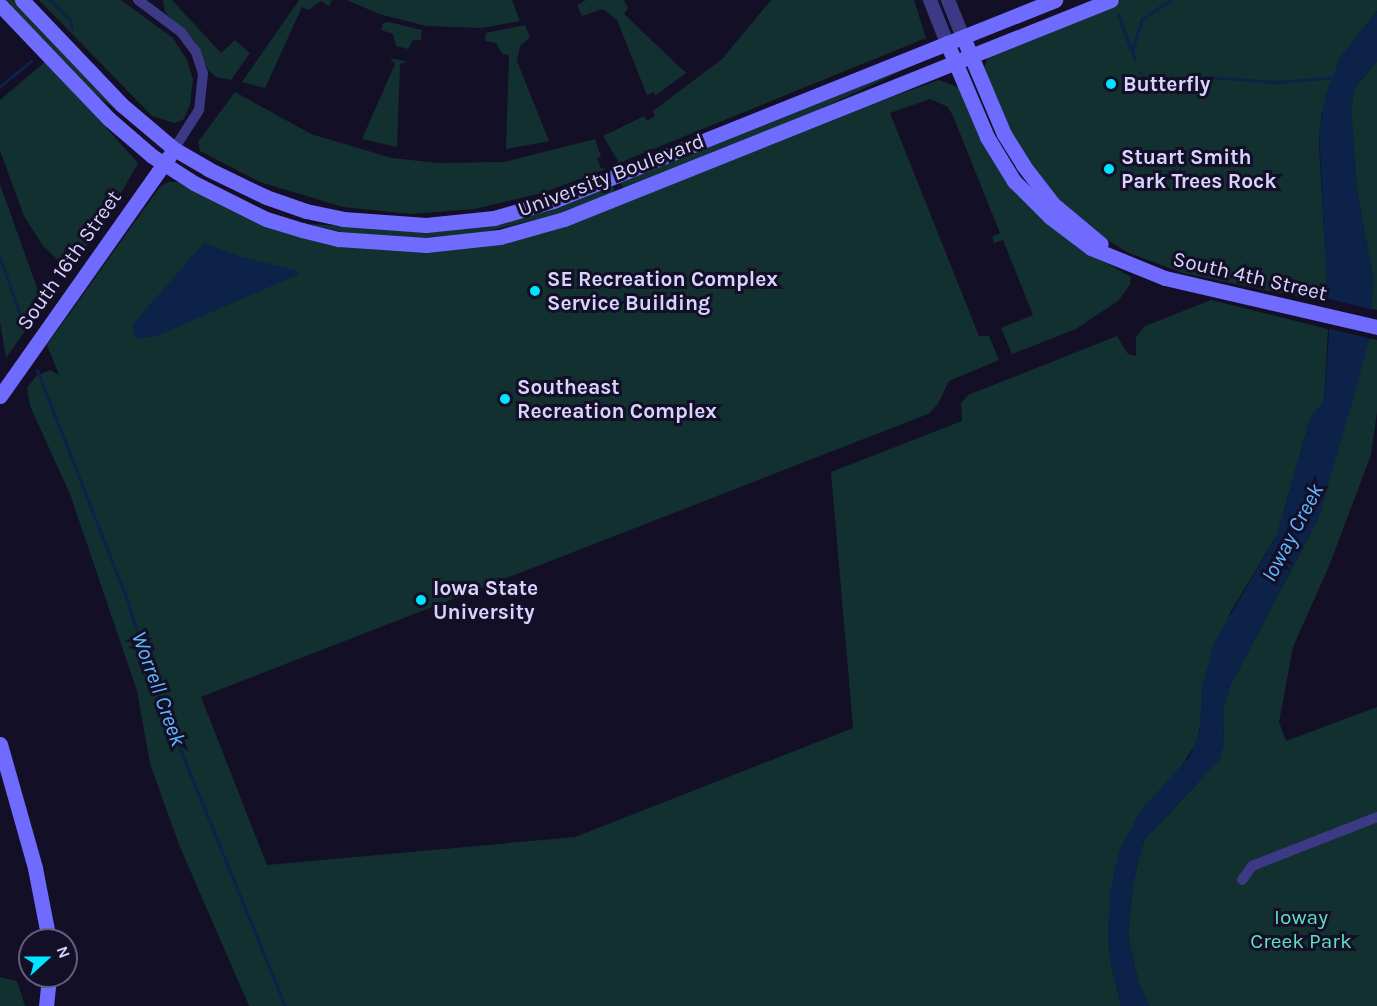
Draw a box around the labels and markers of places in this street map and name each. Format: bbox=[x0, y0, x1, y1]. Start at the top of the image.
place label: Butterfly bbox=[1123, 71, 1210, 97]
marker: Butterfly bbox=[1104, 77, 1118, 91]
place label: Stuart Smith Park Trees Rock bbox=[1121, 144, 1277, 194]
marker: Stuart Smith Park Trees Rock bbox=[1102, 162, 1116, 176]
place label: SE Recreation Complex Service Building bbox=[547, 266, 778, 316]
marker: SE Recreation Complex Service Building bbox=[528, 284, 542, 298]
place label: Southeast Recreation Complex bbox=[517, 374, 717, 424]
marker: Southeast Recreation Complex bbox=[498, 392, 512, 406]
place label: Iowa State University bbox=[433, 575, 538, 625]
marker: Iowa State University bbox=[414, 593, 428, 607]

